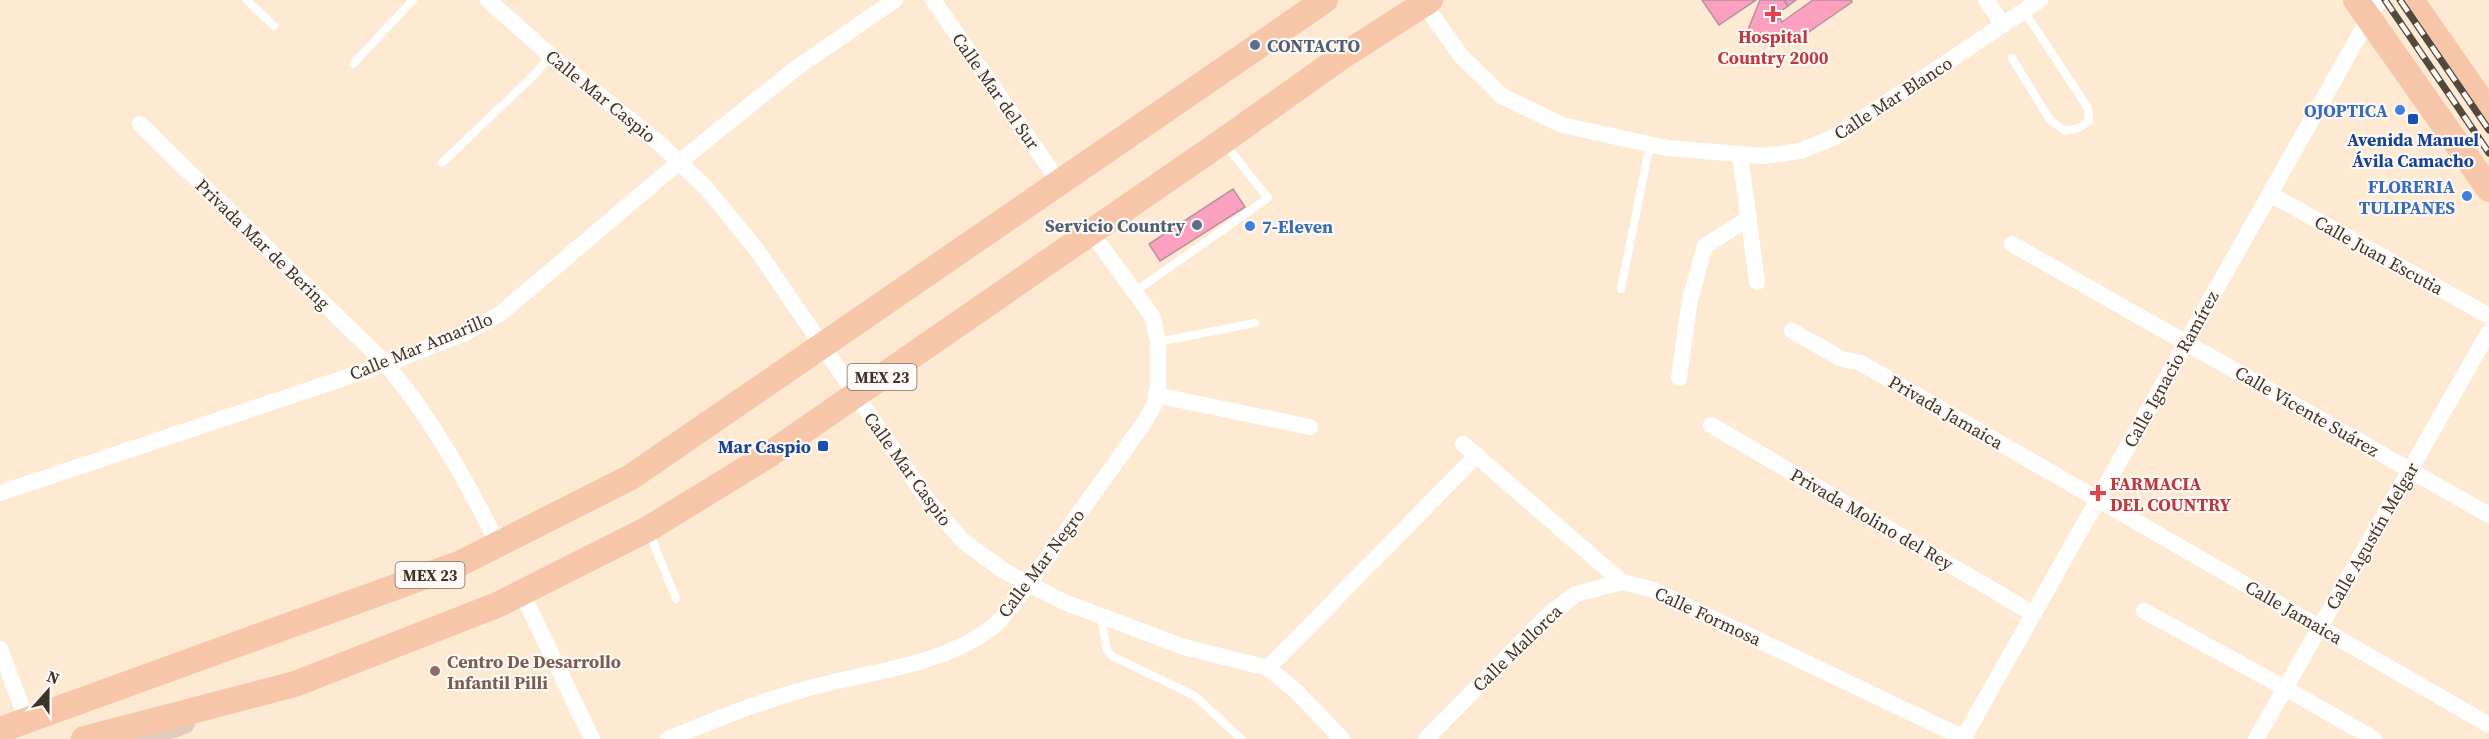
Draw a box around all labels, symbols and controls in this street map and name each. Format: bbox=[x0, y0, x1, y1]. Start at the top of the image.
marker: Hospital Country 2000 bbox=[1764, 5, 1782, 23]
place label: Hospital Country 2000 bbox=[1718, 24, 1829, 70]
street label: Calle Mar del Sur bbox=[946, 28, 1046, 155]
place label: CONTACTO bbox=[1267, 33, 1360, 58]
marker: CONTACTO bbox=[1248, 38, 1262, 52]
street label: Calle Mar Caspio bbox=[541, 44, 662, 148]
street label: Calle Mar Blanco bbox=[1829, 50, 1957, 146]
place label: OJOPTICA bbox=[2304, 98, 2388, 123]
marker: OJOPTICA bbox=[2393, 103, 2407, 117]
marker: Avenida Manuel Ávila Camacho bbox=[2406, 112, 2420, 126]
place label: Avenida Manuel Ávila Camacho bbox=[2347, 127, 2479, 173]
street label: Privada Mar de Bering bbox=[190, 173, 336, 315]
place label: FLORERIA TULIPANES bbox=[2359, 174, 2455, 220]
marker: FLORERIA TULIPANES bbox=[2460, 189, 2474, 203]
street label: Calle Juan Escutia bbox=[2310, 209, 2449, 301]
place label: Servicio Country bbox=[1045, 213, 1185, 238]
place label: 7-Eleven bbox=[1262, 214, 1333, 239]
marker: Servicio Country bbox=[1190, 218, 1204, 232]
marker: 7-Eleven bbox=[1243, 219, 1257, 233]
street label: Calle Ignacio Ramírez bbox=[2117, 286, 2225, 452]
street label: Calle Mar Amarillo bbox=[346, 306, 496, 386]
street label: Calle Vicente Suárez bbox=[2230, 360, 2384, 462]
road number: MEX 23 bbox=[848, 364, 916, 390]
street label: Privada Jamaica bbox=[1884, 369, 2009, 455]
street label: Calle Mar Caspio bbox=[858, 407, 958, 531]
place label: Mar Caspio bbox=[718, 434, 811, 459]
marker: Mar Caspio bbox=[816, 439, 830, 453]
street label: Calle Agustín Melgar bbox=[2320, 457, 2425, 614]
street label: Privada Molino del Rey bbox=[1786, 462, 1959, 576]
place label: FARMACIA DEL COUNTRY bbox=[2110, 471, 2231, 517]
marker: FARMACIA DEL COUNTRY bbox=[2091, 486, 2105, 500]
street label: Calle Mar Negro bbox=[992, 503, 1090, 623]
road number: MEX 23 bbox=[396, 562, 464, 588]
street label: Calle Jamaica bbox=[2241, 574, 2348, 650]
street label: Calle Formosa bbox=[1651, 580, 1766, 652]
street label: Calle Mallorca bbox=[1467, 598, 1568, 697]
place label: Centro De Desarrollo Infantil Pilli bbox=[447, 649, 621, 695]
north arrow bbox=[18, 661, 78, 721]
marker: Centro De Desarrollo Infantil Pilli bbox=[428, 664, 442, 678]
text: N bbox=[44, 665, 63, 689]

